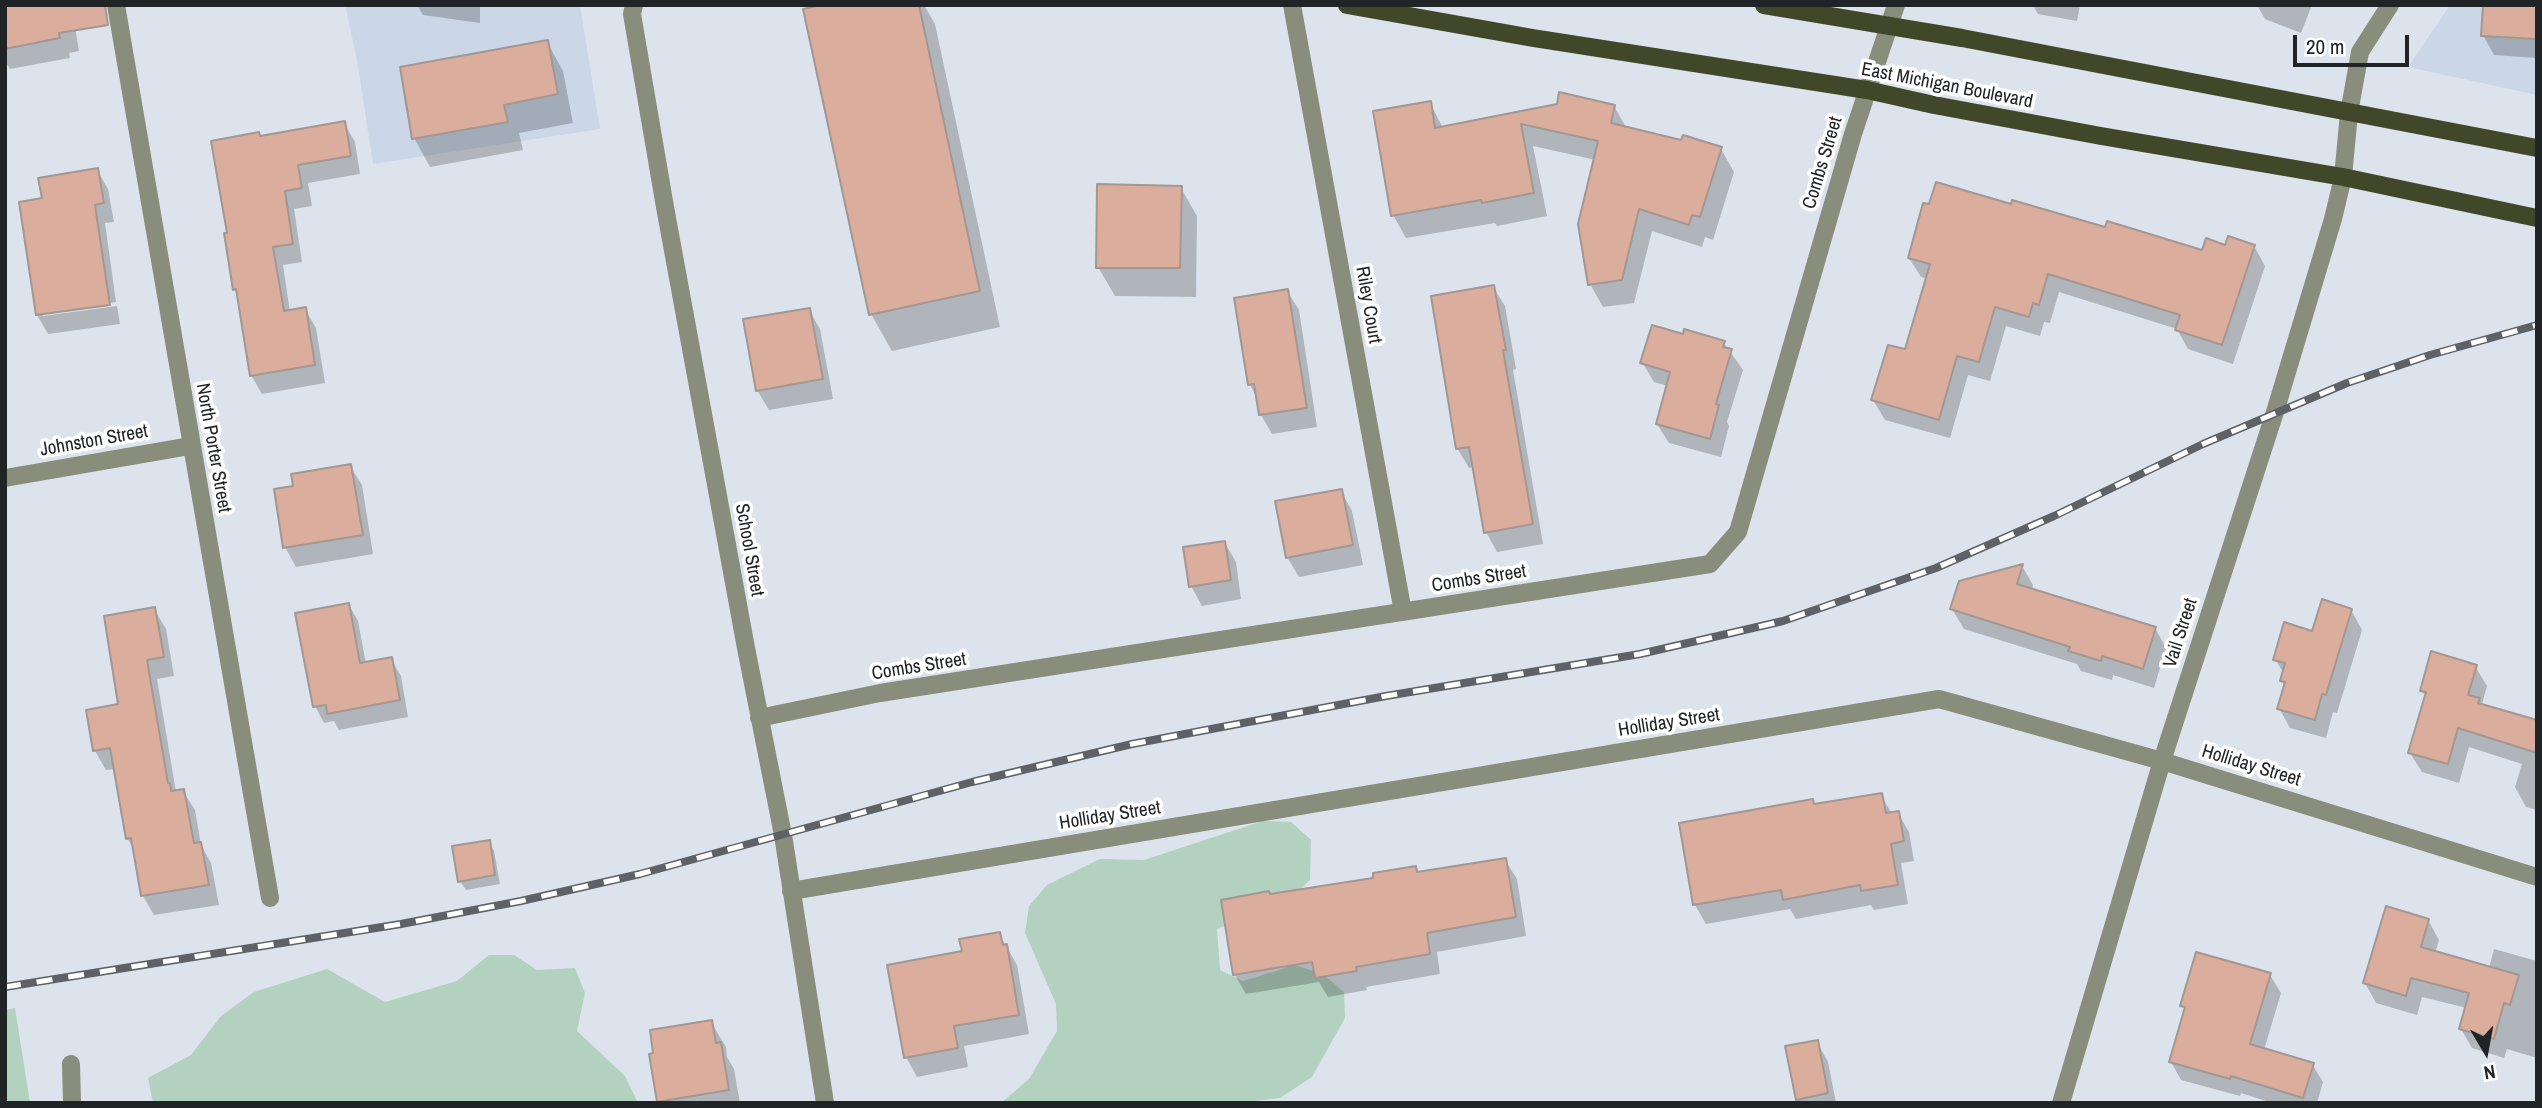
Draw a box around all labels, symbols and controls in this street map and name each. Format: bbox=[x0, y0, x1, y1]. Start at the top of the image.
scale bar bbox=[2297, 21, 2412, 65]
text: 20 m bbox=[2306, 32, 2344, 61]
street label: East Michigan Boulevard bbox=[1859, 58, 2035, 114]
street label: Combs Street bbox=[1798, 114, 1848, 212]
street label: Riley Court bbox=[1350, 265, 1386, 345]
street label: North Porter Street bbox=[190, 382, 236, 514]
street label: Johnston Street bbox=[38, 420, 150, 462]
street label: School Street bbox=[730, 502, 768, 598]
street label: Combs Street bbox=[1430, 560, 1528, 598]
street label: Vail Street bbox=[2159, 595, 2203, 671]
street label: Combs Street bbox=[870, 648, 968, 686]
street label: Holliday Street bbox=[1617, 704, 1721, 742]
street label: Holliday Street bbox=[2199, 740, 2303, 792]
street label: Holliday Street bbox=[1058, 797, 1162, 835]
north arrow bbox=[2451, 1017, 2521, 1087]
text: N bbox=[2482, 1059, 2497, 1086]

